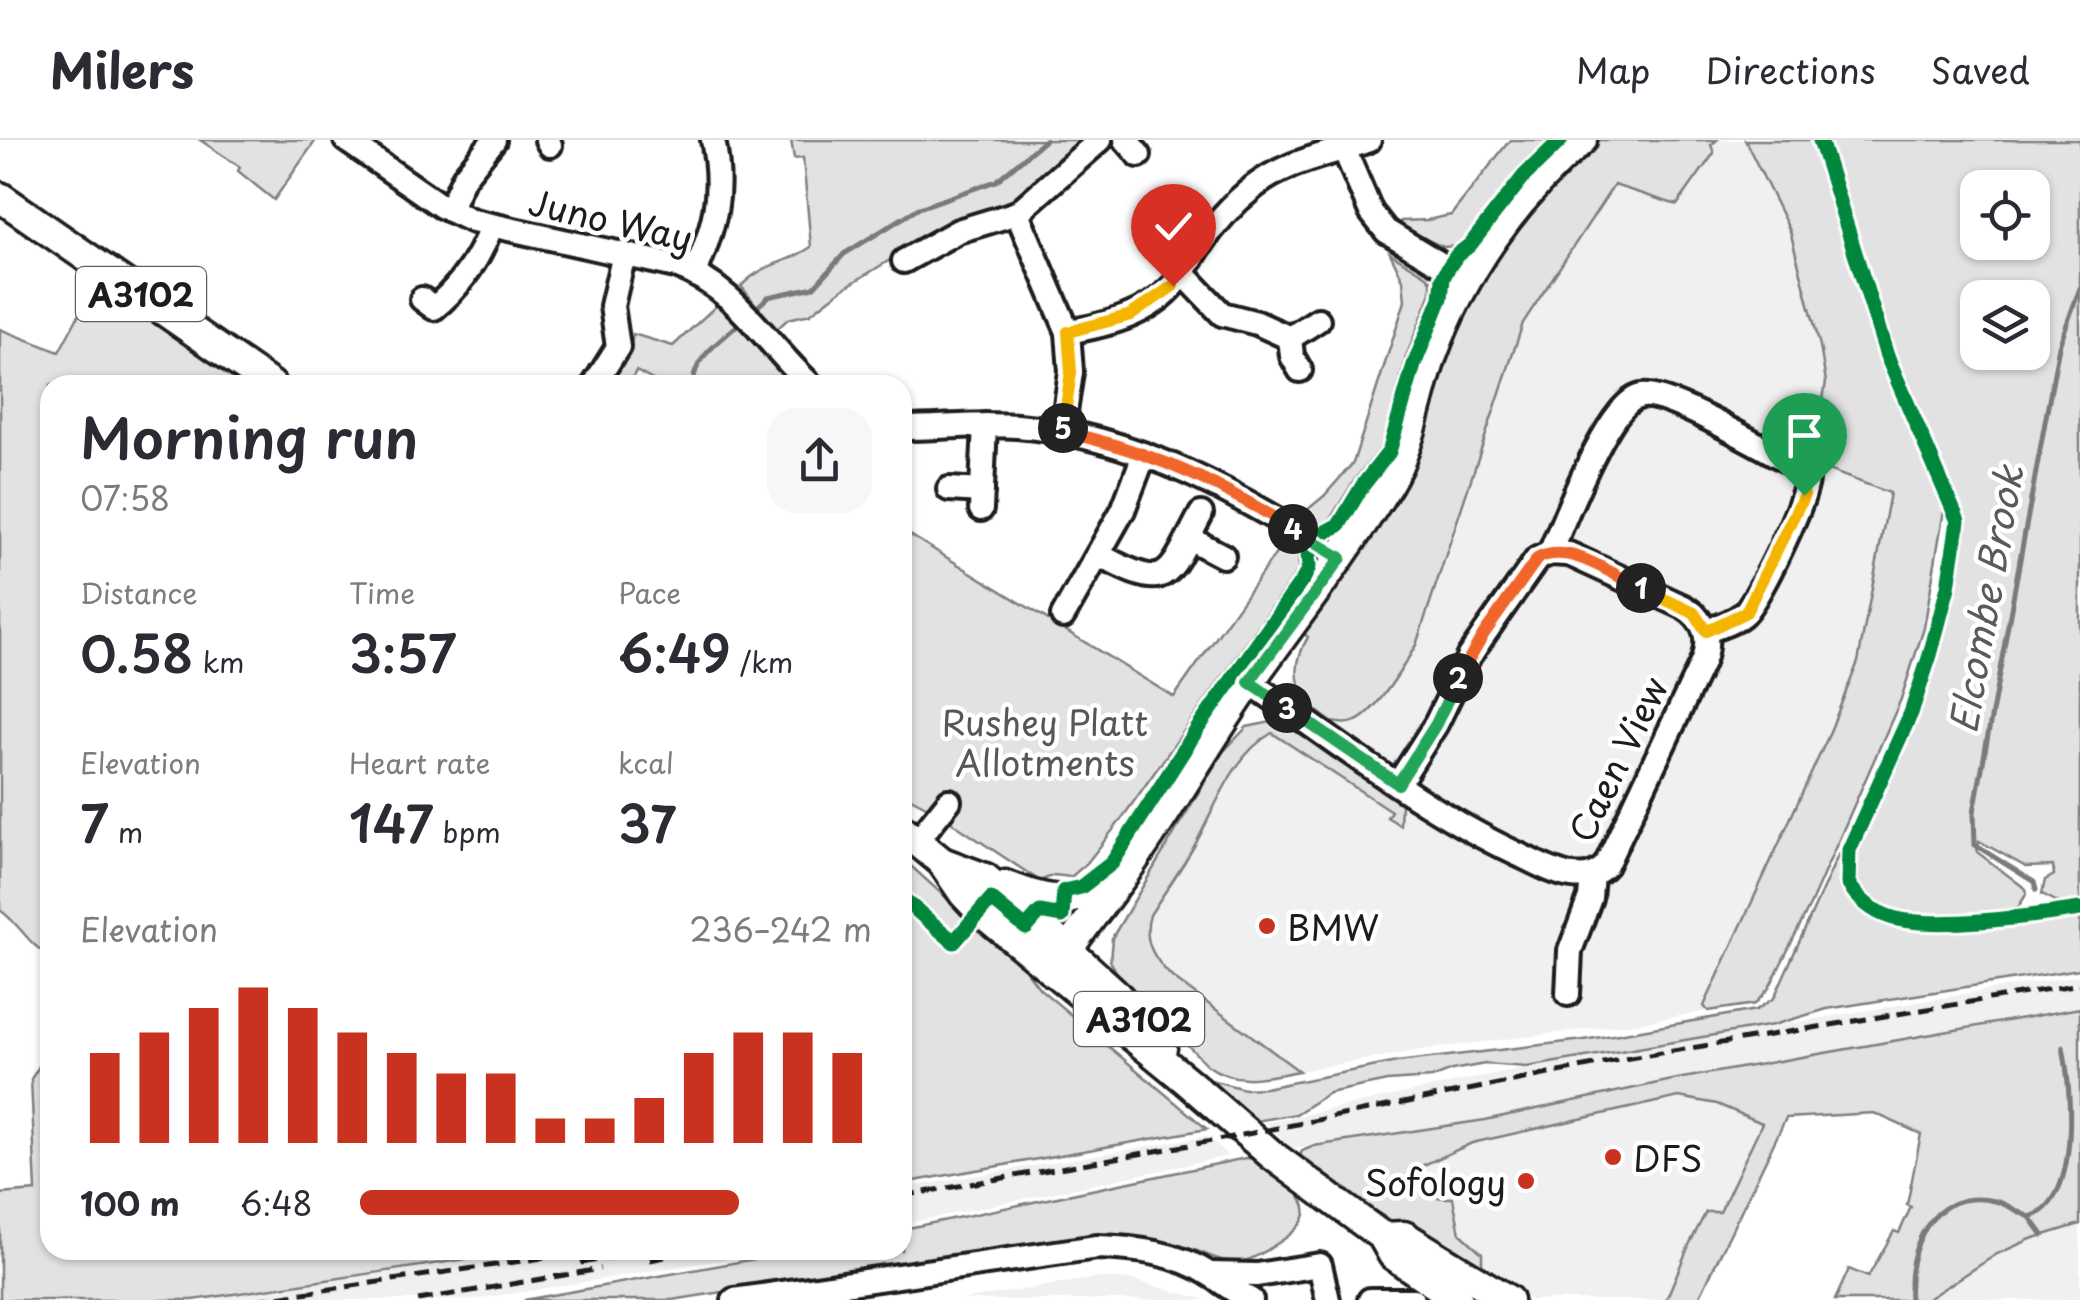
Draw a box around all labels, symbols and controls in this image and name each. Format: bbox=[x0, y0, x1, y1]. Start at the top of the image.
text: Milers bbox=[50, 33, 194, 105]
text: Map bbox=[1576, 43, 1650, 96]
text: Directions bbox=[1705, 43, 1876, 96]
text: Saved bbox=[1931, 43, 2030, 96]
map controls bbox=[1960, 170, 2050, 370]
button: locate bbox=[1960, 170, 2050, 260]
street label: Juno Way bbox=[524, 174, 698, 264]
pin bbox=[1131, 184, 1216, 287]
icon: check bbox=[1146, 199, 1201, 254]
road number: A3102 bbox=[76, 267, 206, 321]
button: layers bbox=[1960, 280, 2050, 370]
pin bbox=[1762, 393, 1847, 496]
text: Morning run bbox=[80, 395, 418, 478]
pin: 5 bbox=[1038, 403, 1088, 453]
text: 5 bbox=[1054, 406, 1072, 449]
button: share bbox=[767, 408, 872, 513]
icon: arrive bbox=[1777, 408, 1832, 463]
water label: Elcombe Brook bbox=[1933, 459, 2037, 737]
text: 07:58 bbox=[80, 474, 170, 522]
pin: 4 bbox=[1268, 504, 1318, 554]
text: 4 bbox=[1283, 507, 1303, 550]
pin: 1 bbox=[1616, 563, 1666, 613]
text: 1 bbox=[1634, 566, 1648, 609]
text: Distance bbox=[80, 571, 198, 614]
text: Time bbox=[349, 571, 415, 614]
text: Pace bbox=[618, 571, 681, 614]
text: 0.58 bbox=[80, 614, 193, 690]
text: 3:57 bbox=[349, 614, 456, 690]
text: 6:49 bbox=[618, 614, 731, 690]
text: km bbox=[193, 640, 245, 683]
text: /km bbox=[731, 640, 793, 683]
pin: 2 bbox=[1433, 653, 1483, 703]
text: 2 bbox=[1448, 656, 1468, 699]
street label: Caen View bbox=[1554, 667, 1680, 851]
pin: 3 bbox=[1262, 683, 1312, 733]
text: 3 bbox=[1278, 686, 1296, 729]
park label: Rushey Platt Allotments bbox=[942, 695, 1148, 788]
text: Elevation bbox=[80, 741, 201, 784]
text: Heart rate bbox=[349, 741, 490, 784]
text: kcal bbox=[618, 741, 674, 784]
text: 7 bbox=[80, 784, 109, 860]
text: 147 bbox=[349, 784, 434, 860]
text: 37 bbox=[618, 784, 677, 860]
text: m bbox=[109, 810, 143, 853]
text: bpm bbox=[434, 810, 501, 853]
place label: BMW bbox=[1287, 900, 1379, 953]
text: Elevation bbox=[80, 905, 218, 953]
text: 236–242 m bbox=[689, 905, 872, 953]
marker: BMW bbox=[1256, 915, 1278, 937]
road number: A3102 bbox=[1074, 992, 1204, 1046]
place label: DFS bbox=[1633, 1131, 1702, 1184]
marker: DFS bbox=[1602, 1146, 1624, 1168]
place label: Sofology bbox=[1364, 1155, 1506, 1208]
marker: Sofology bbox=[1515, 1170, 1537, 1192]
text: 100 m bbox=[80, 1179, 180, 1227]
text: 6:48 bbox=[240, 1179, 312, 1227]

